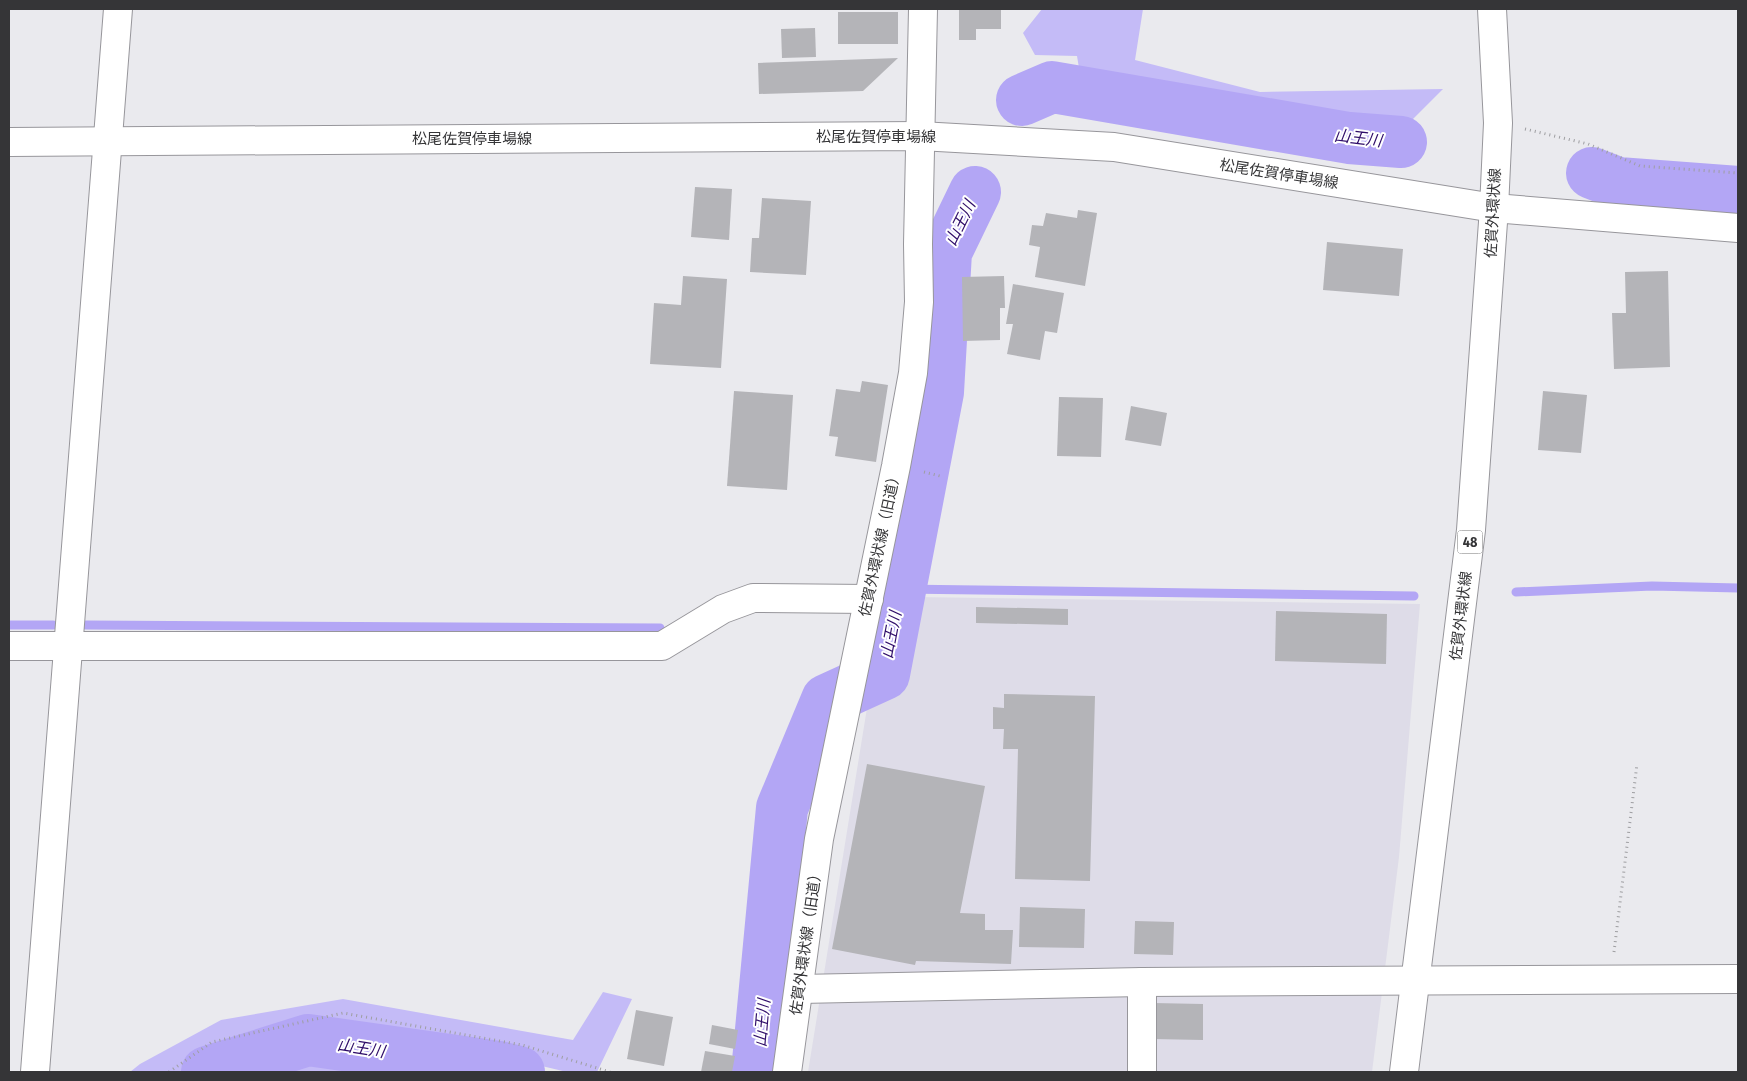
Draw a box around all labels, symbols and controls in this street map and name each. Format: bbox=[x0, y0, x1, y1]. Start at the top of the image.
water label: 山王川 bbox=[1333, 126, 1385, 151]
street label: 松尾佐賀停車場線 bbox=[816, 128, 936, 146]
street label: 松尾佐賀停車場線 bbox=[412, 130, 532, 148]
street label: 松尾佐賀停車場線 bbox=[1218, 156, 1340, 192]
street label: 佐賀外環状線 bbox=[1482, 168, 1504, 258]
water label: 山王川 bbox=[941, 195, 980, 249]
street label: 佐賀外環状線（旧道） bbox=[856, 468, 904, 618]
road number: 48 bbox=[1458, 530, 1482, 554]
street label: 佐賀外環状線 bbox=[1447, 570, 1475, 662]
water label: 山王川 bbox=[877, 608, 905, 660]
street label: 佐賀外環状線（旧道） bbox=[787, 865, 825, 1017]
water label: 山王川 bbox=[750, 996, 774, 1048]
water label: 山王川 bbox=[336, 1035, 388, 1061]

